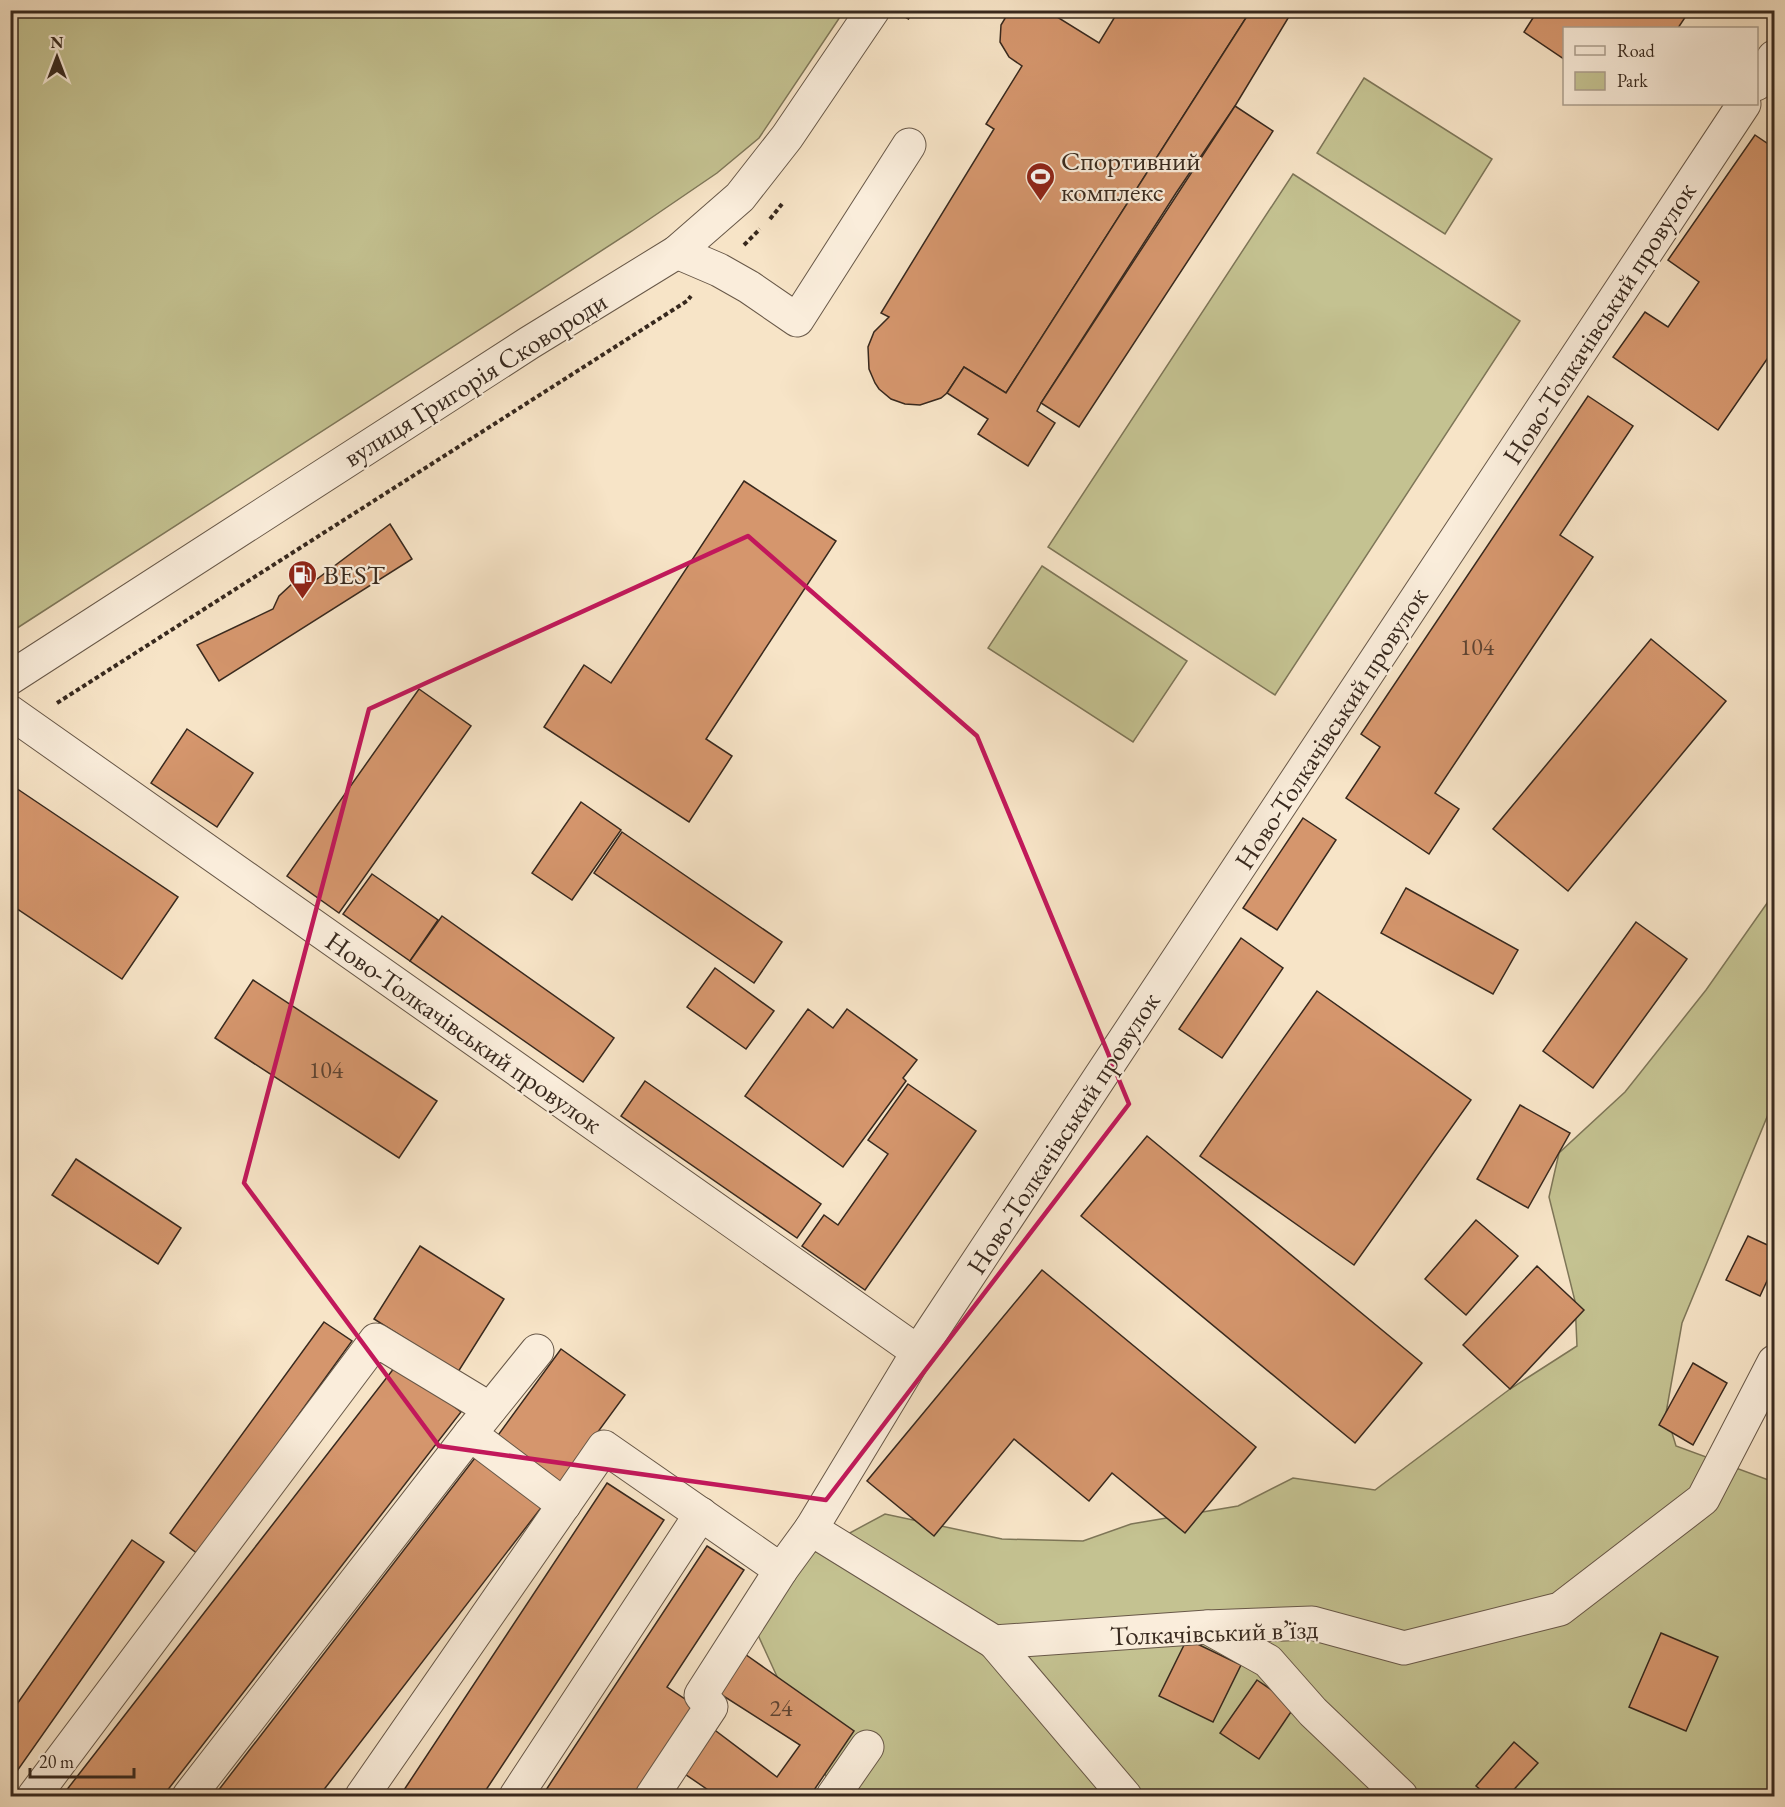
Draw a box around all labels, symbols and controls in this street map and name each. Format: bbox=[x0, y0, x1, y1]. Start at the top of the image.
north arrow bbox=[27, 27, 87, 87]
legend bbox=[1563, 27, 1758, 105]
text: N bbox=[51, 32, 64, 53]
text: Road bbox=[1617, 39, 1656, 62]
text: Park bbox=[1617, 69, 1648, 92]
place label: Спортивний комплекс bbox=[1061, 143, 1200, 209]
sports icon: Спортивний комплекс bbox=[1024, 160, 1056, 202]
street label: Ново-Толкачівський провулок bbox=[1494, 175, 1704, 471]
street label: вулиця Григорія Сковороди bbox=[337, 284, 613, 474]
place label: BEST bbox=[323, 557, 386, 592]
fuel station icon: BEST bbox=[286, 558, 318, 600]
street label: Ново-Толкачівський провулок bbox=[1226, 580, 1436, 876]
house number: 104 bbox=[1460, 631, 1495, 662]
street label: Ново-Толкачівський провулок bbox=[319, 923, 609, 1141]
street label: Ново-Толкачівський провулок bbox=[958, 985, 1168, 1281]
house number: 104 bbox=[309, 1054, 344, 1085]
street label: Толкачівський в’їзд bbox=[1109, 1611, 1319, 1653]
house number: 24 bbox=[769, 1692, 793, 1723]
scale bar bbox=[30, 1741, 134, 1779]
text: 20 m bbox=[39, 1750, 74, 1773]

